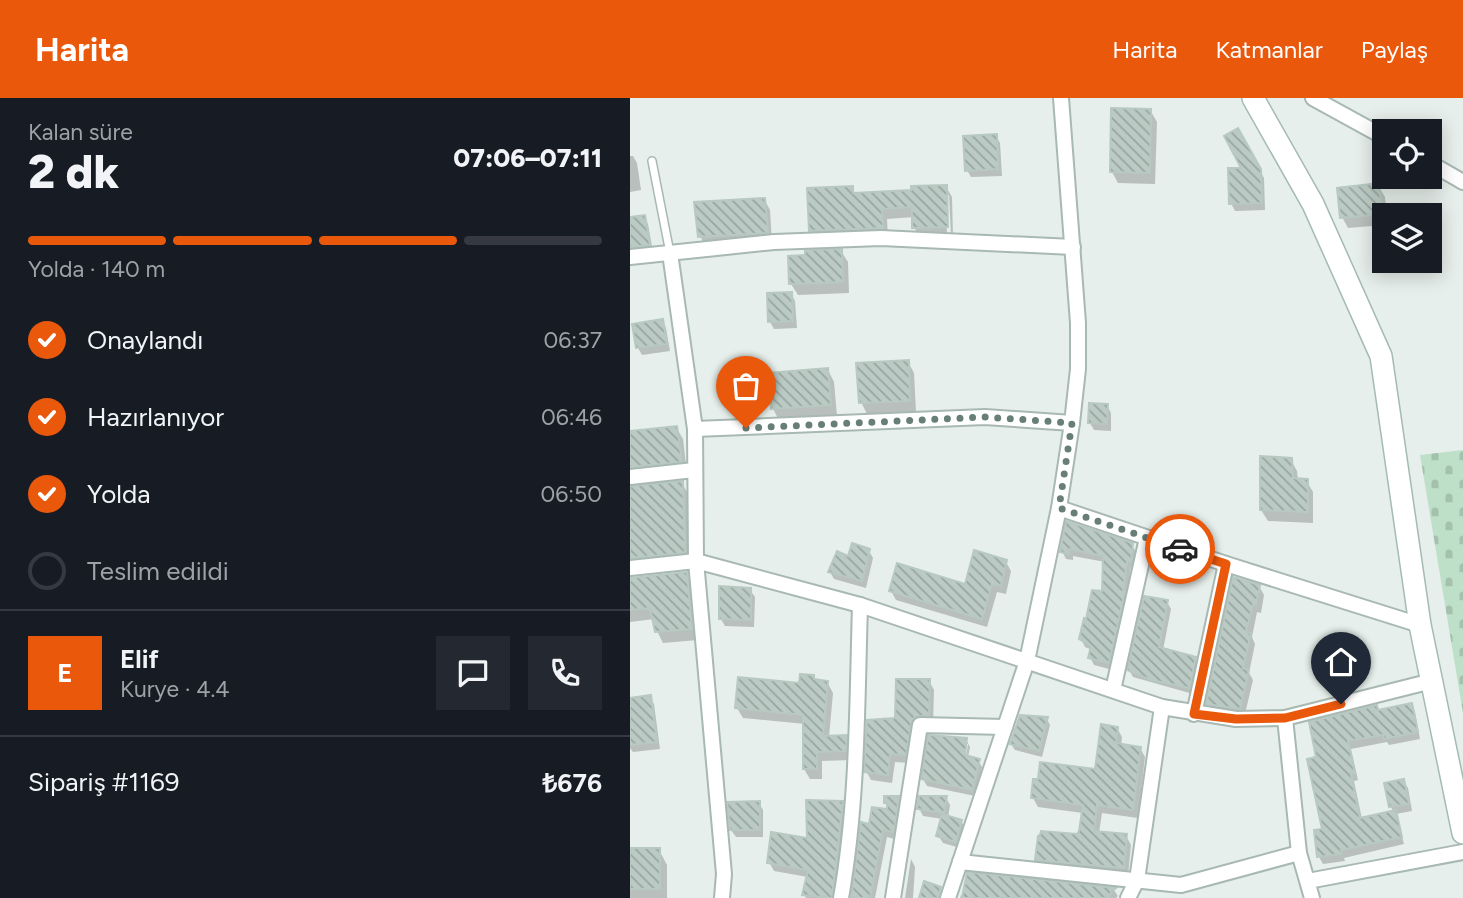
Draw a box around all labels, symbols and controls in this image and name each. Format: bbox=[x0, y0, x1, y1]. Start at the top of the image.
text: Harita bbox=[35, 30, 129, 69]
text: Harita bbox=[1112, 35, 1177, 64]
text: Katmanlar bbox=[1215, 35, 1323, 64]
text: Paylaş bbox=[1361, 35, 1428, 64]
text: Kalan süre bbox=[28, 118, 133, 146]
map controls bbox=[1372, 119, 1442, 273]
button: locate bbox=[1372, 119, 1442, 189]
text: 07:06–07:11 bbox=[453, 142, 602, 174]
text: 2 dk bbox=[28, 144, 119, 200]
button: layers bbox=[1372, 203, 1442, 273]
text: Yolda · 140 m bbox=[28, 255, 165, 283]
icon: check bbox=[28, 321, 66, 359]
text: Onaylandı bbox=[87, 324, 203, 356]
text: 06:37 bbox=[544, 326, 602, 354]
pin bbox=[716, 356, 776, 428]
icon: bag bbox=[727, 367, 765, 405]
icon: check bbox=[28, 398, 66, 436]
text: Hazırlanıyor bbox=[87, 401, 224, 433]
text: 06:46 bbox=[541, 403, 602, 431]
icon: check bbox=[28, 475, 66, 513]
text: Yolda bbox=[87, 478, 150, 510]
text: 06:50 bbox=[540, 480, 602, 508]
courier bbox=[1145, 514, 1215, 584]
icon: car bbox=[1161, 530, 1199, 568]
text: Teslim edildi bbox=[87, 555, 229, 587]
pin bbox=[1311, 632, 1371, 704]
button: chat bbox=[436, 636, 510, 710]
button: phone bbox=[528, 636, 602, 710]
text: Elif bbox=[120, 643, 159, 675]
icon: home bbox=[1322, 643, 1360, 681]
text: E bbox=[57, 657, 73, 689]
text: Kurye · 4.4 bbox=[120, 675, 230, 703]
text: Sipariş #1169 bbox=[28, 766, 179, 798]
text: ₺676 bbox=[543, 767, 602, 799]

